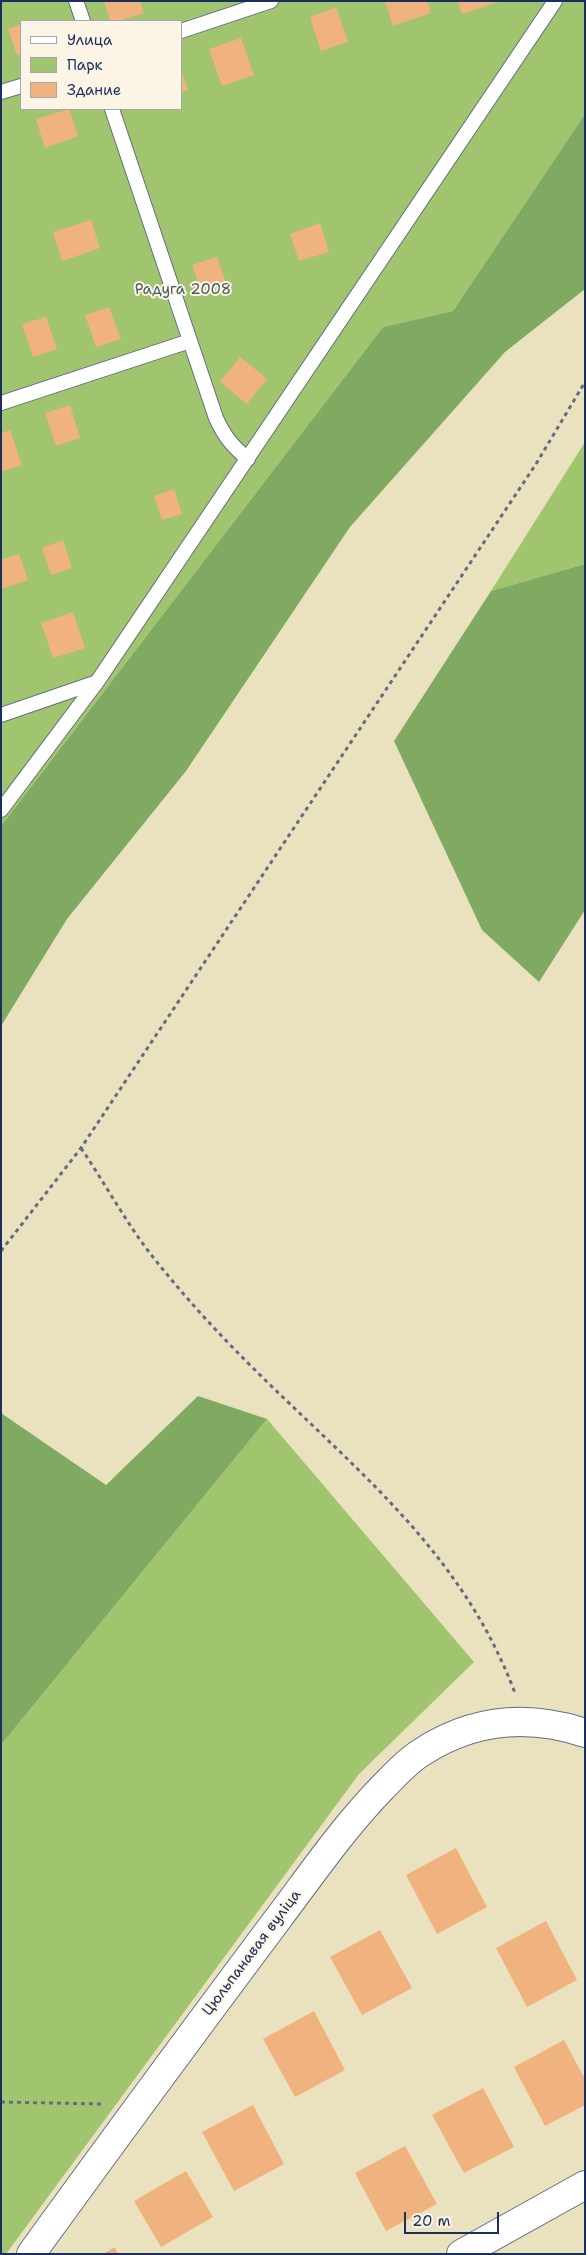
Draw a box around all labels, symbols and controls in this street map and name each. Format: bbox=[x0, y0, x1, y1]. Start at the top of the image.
legend bbox=[20, 20, 182, 110]
text: Улица bbox=[67, 30, 112, 50]
text: Парк bbox=[67, 55, 103, 75]
text: Здание bbox=[67, 80, 121, 100]
park label: Радуга 2008 bbox=[135, 281, 231, 299]
street label: Цюльпанавая вуліца bbox=[199, 1886, 305, 2020]
scale bar bbox=[406, 2202, 501, 2234]
text: 20 m bbox=[412, 2211, 451, 2231]

